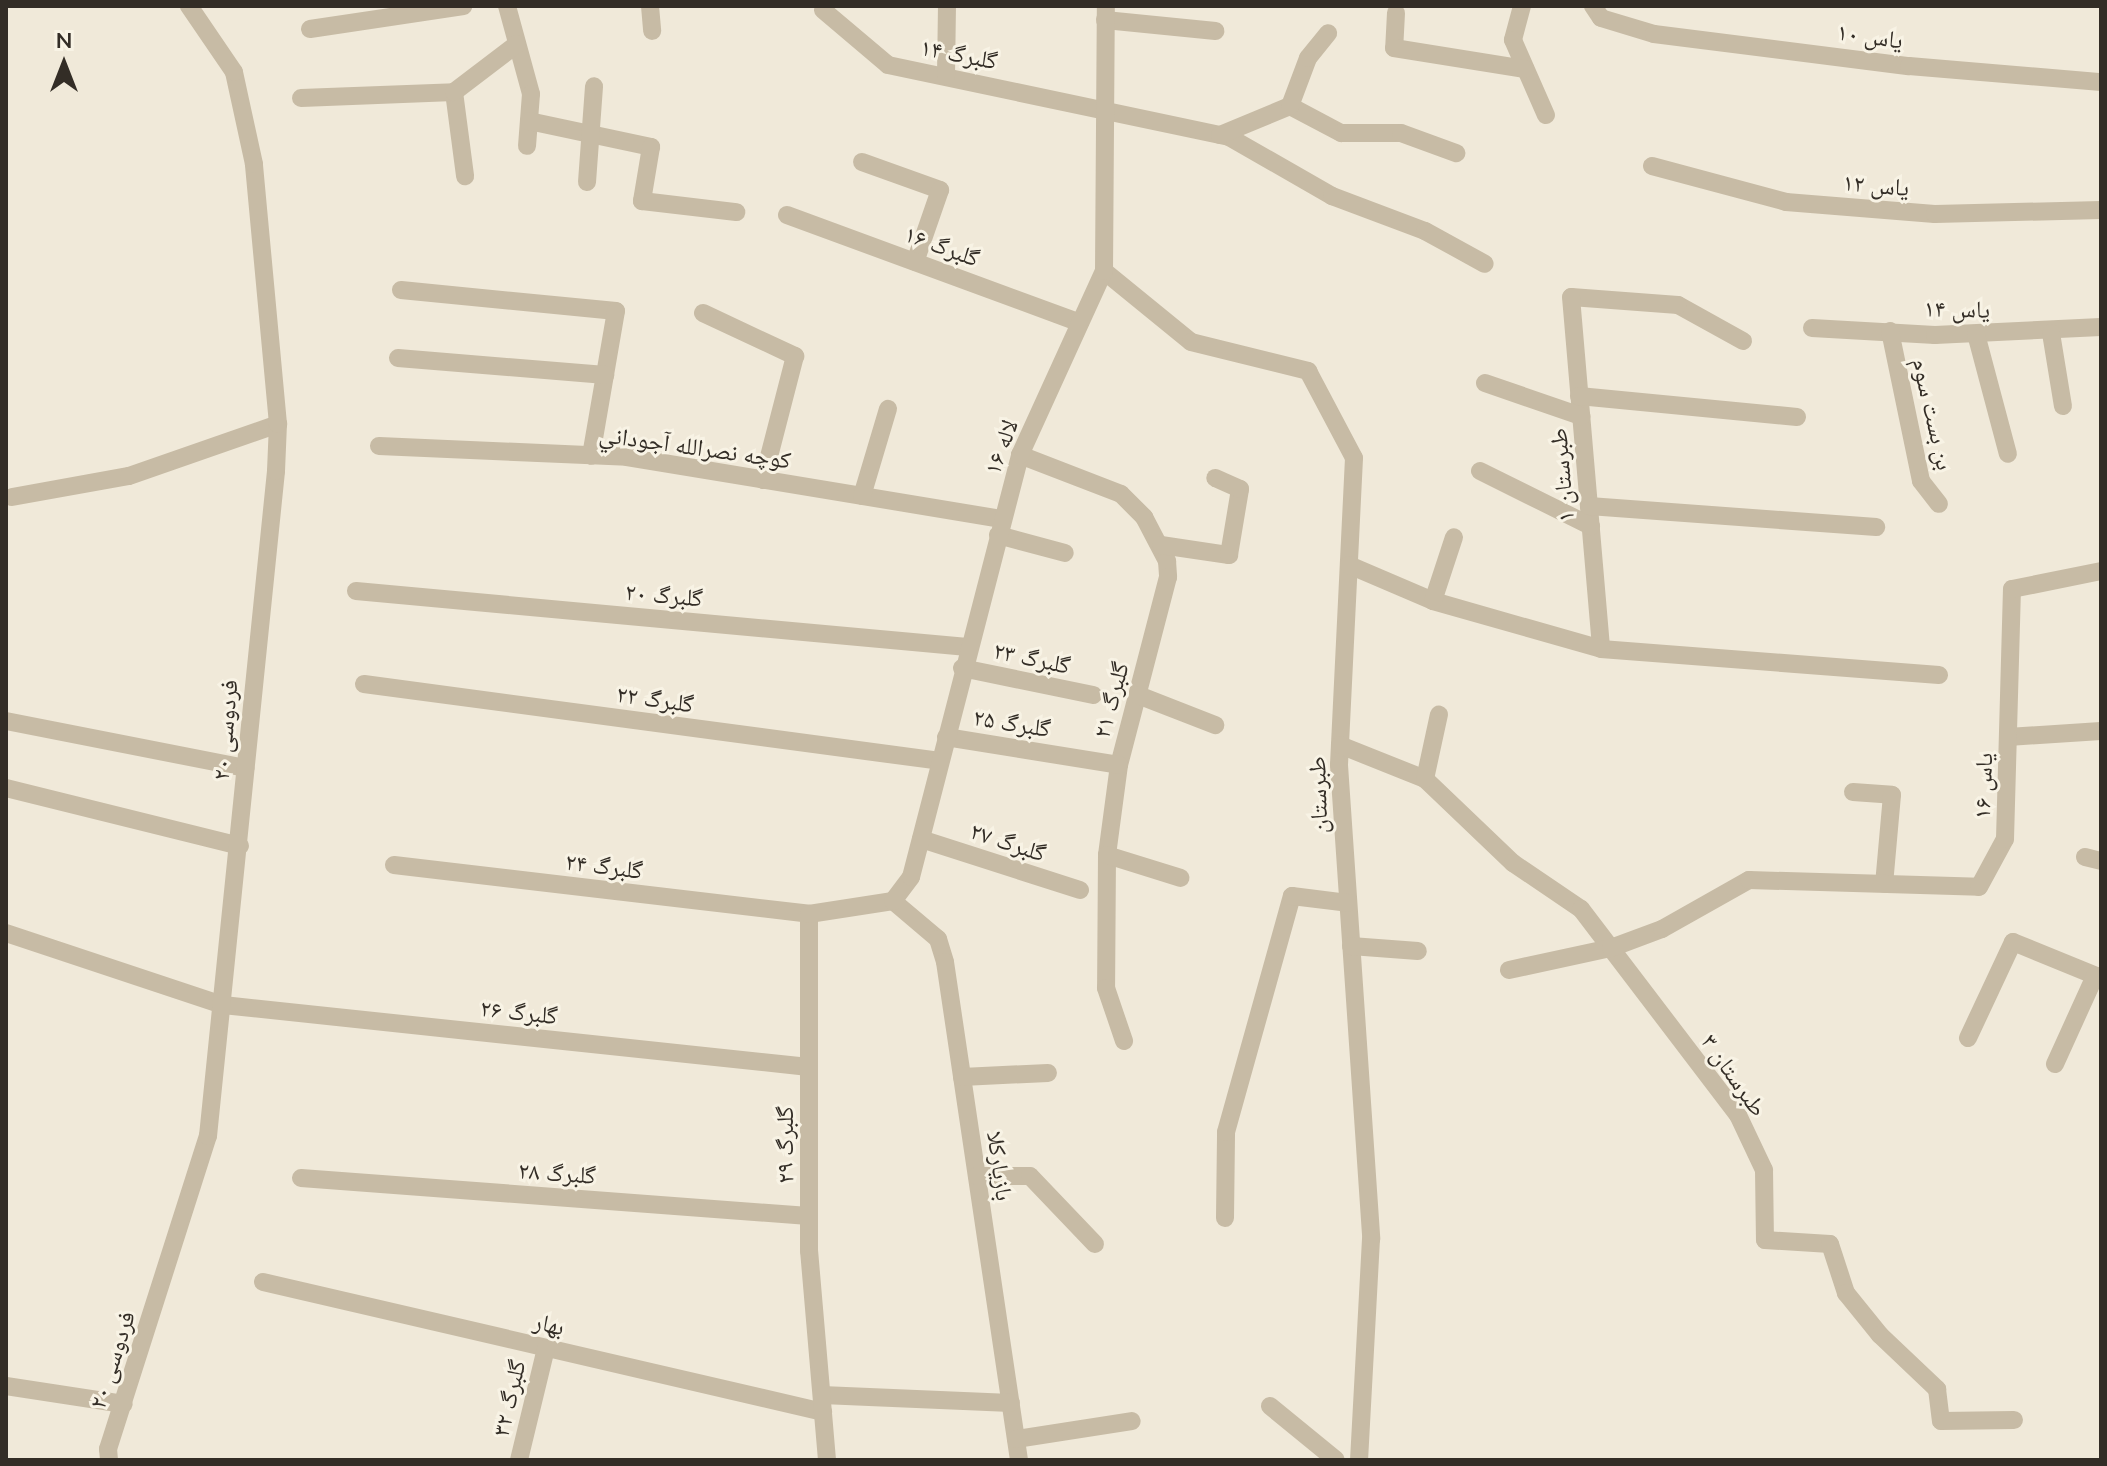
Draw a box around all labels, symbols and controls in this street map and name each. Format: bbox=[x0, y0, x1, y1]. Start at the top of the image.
street label: یاس ۱۰ bbox=[1835, 17, 1905, 55]
north arrow bbox=[24, 24, 104, 104]
text: N bbox=[56, 26, 72, 54]
street label: گلبرگ ۱۴ bbox=[918, 32, 1000, 76]
street label: یاس ۱۲ bbox=[1842, 168, 1910, 202]
street label: گلبرگ ۱۶ bbox=[901, 219, 983, 273]
street label: یاس ۱۴ bbox=[1924, 294, 1990, 324]
street label: بن بست سوم bbox=[1906, 355, 1960, 473]
street label: لاله ۱۶ bbox=[978, 416, 1024, 478]
street label: كوچه نصرالله آجوداني bbox=[597, 419, 793, 475]
street label: طبرستان ۱ bbox=[1544, 427, 1580, 523]
street label: گلبرگ ۲۰ bbox=[624, 577, 704, 613]
street label: گلبرگ ۲۳ bbox=[991, 636, 1073, 680]
street label: گلبرگ ۲۱ bbox=[1087, 659, 1135, 741]
street label: فردوسی ۲۰ bbox=[206, 678, 244, 782]
street label: گلبرگ ۲۲ bbox=[615, 679, 695, 719]
street label: گلبرگ ۲۵ bbox=[971, 703, 1053, 743]
street label: یاس ۱۶ bbox=[1967, 752, 1999, 820]
street label: طبرستان bbox=[1302, 756, 1334, 834]
street label: گلبرگ ۲۷ bbox=[967, 816, 1049, 868]
street label: گلبرگ ۲۴ bbox=[564, 847, 644, 885]
street label: گلبرگ ۲۶ bbox=[479, 994, 559, 1030]
street label: طبرستان ۳ bbox=[1695, 1028, 1773, 1122]
street label: گلبرگ ۲۹ bbox=[771, 1106, 799, 1184]
street label: بازیارکلا bbox=[981, 1129, 1019, 1203]
street label: گلبرگ ۲۸ bbox=[517, 1156, 597, 1190]
street label: بهار bbox=[531, 1306, 567, 1342]
street label: فردوسی ۲۰ bbox=[83, 1308, 141, 1412]
street label: گلبرگ ۳۲ bbox=[486, 1357, 532, 1439]

